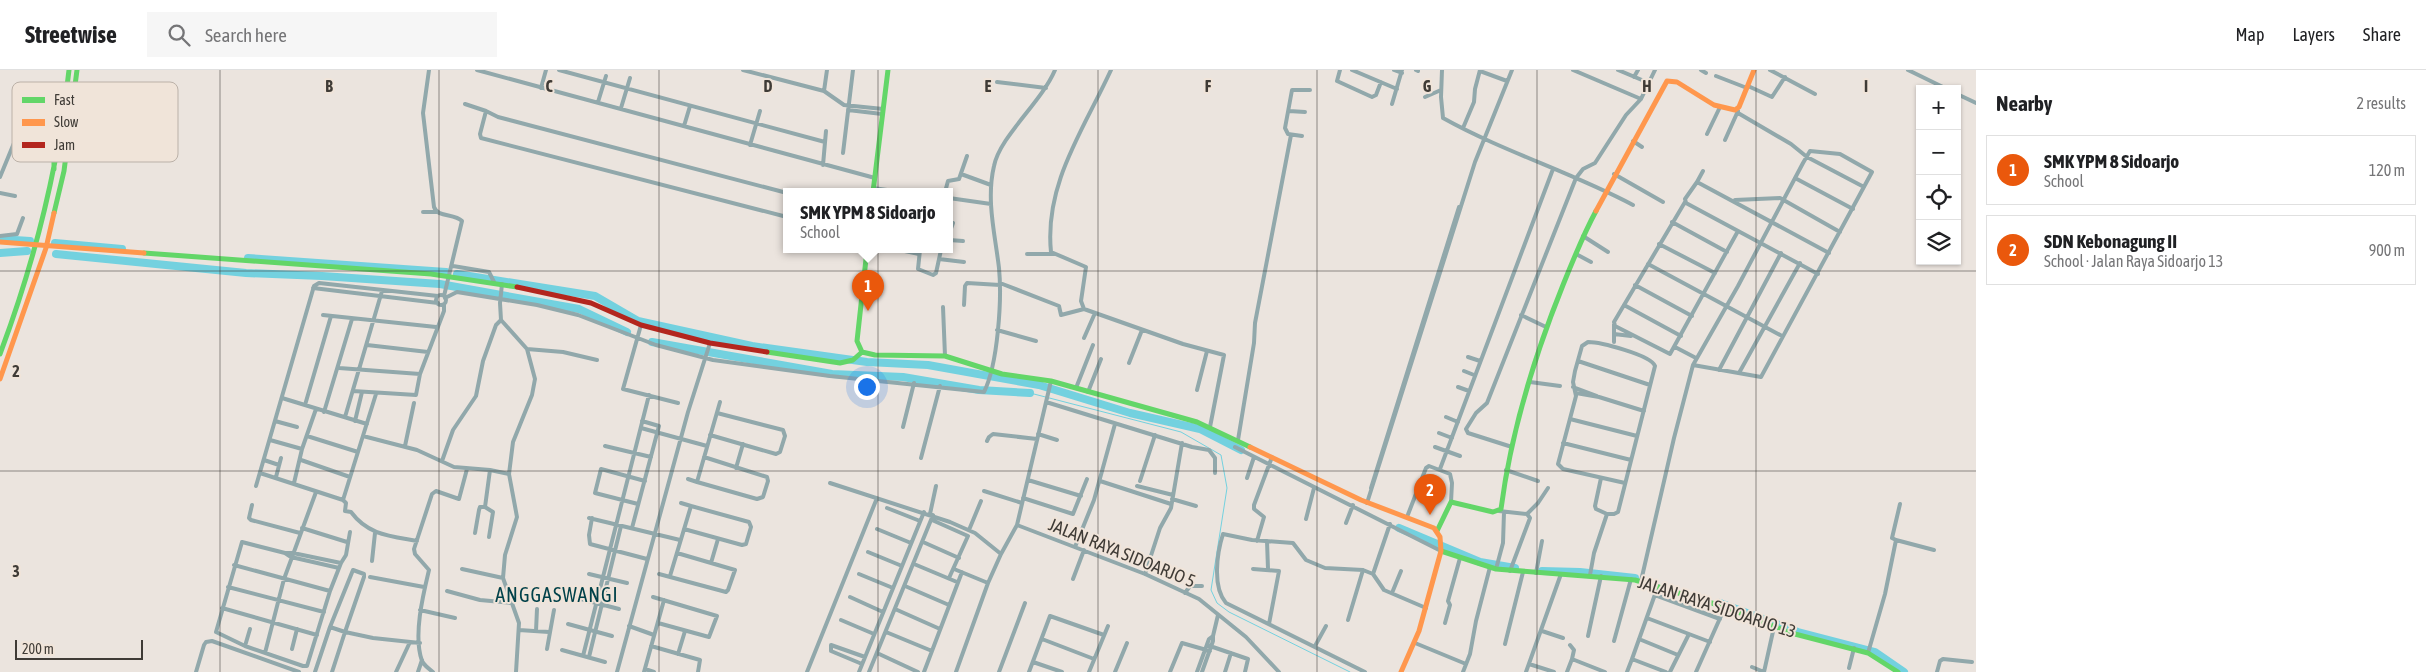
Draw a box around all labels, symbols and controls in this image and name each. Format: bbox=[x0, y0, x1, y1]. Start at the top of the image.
search box bbox=[147, 12, 497, 57]
text: Streetwise bbox=[25, 21, 117, 48]
icon: search bbox=[165, 21, 193, 49]
text: Search here bbox=[205, 24, 287, 46]
text: Map bbox=[2235, 24, 2264, 45]
text: Layers bbox=[2292, 24, 2335, 45]
text: Share bbox=[2363, 24, 2401, 45]
text: B bbox=[325, 77, 333, 95]
text: C bbox=[545, 77, 553, 95]
text: D bbox=[764, 77, 773, 95]
text: E bbox=[985, 77, 992, 95]
text: F bbox=[1205, 77, 1212, 95]
text: G bbox=[1423, 77, 1432, 95]
text: H bbox=[1642, 77, 1652, 95]
text: I bbox=[1864, 77, 1868, 95]
legend bbox=[12, 82, 178, 162]
map controls bbox=[1916, 85, 1961, 265]
button: + bbox=[1916, 85, 1961, 130]
text: Nearby bbox=[1996, 91, 2052, 115]
text: Fast bbox=[54, 92, 75, 108]
text: 2 results bbox=[2356, 94, 2406, 112]
text: Slow bbox=[54, 114, 79, 130]
button: − bbox=[1916, 130, 1961, 175]
text: Jam bbox=[54, 137, 75, 153]
text: SMK YPM 8 Sidoarjo bbox=[2044, 150, 2179, 172]
text: 1 bbox=[2009, 161, 2017, 179]
text: 120 m bbox=[2369, 161, 2405, 179]
text: School bbox=[2044, 172, 2084, 190]
button: locate bbox=[1916, 175, 1961, 220]
popup bbox=[783, 188, 953, 253]
text: SMK YPM 8 Sidoarjo bbox=[800, 201, 936, 223]
button: layers bbox=[1916, 220, 1961, 265]
text: School bbox=[800, 223, 840, 241]
text: SDN Kebonagung II bbox=[2044, 230, 2177, 252]
text: 2 bbox=[2009, 241, 2017, 259]
text: 900 m bbox=[2369, 241, 2405, 259]
text: School · Jalan Raya Sidoarjo 13 bbox=[2044, 252, 2223, 270]
pin: 1 bbox=[852, 270, 884, 311]
text: 2 bbox=[12, 362, 20, 380]
your location bbox=[854, 374, 880, 400]
pin: 2 bbox=[1414, 474, 1446, 515]
street label: JALAN RAYA SIDOARJO 5 bbox=[1046, 513, 1199, 592]
text: 3 bbox=[12, 562, 20, 580]
street label: JALAN RAYA SIDOARJO 13 bbox=[1635, 571, 1799, 642]
district label: ANGGASWANGI bbox=[495, 583, 619, 606]
scale bar bbox=[15, 637, 142, 660]
text: 200 m bbox=[22, 641, 54, 657]

